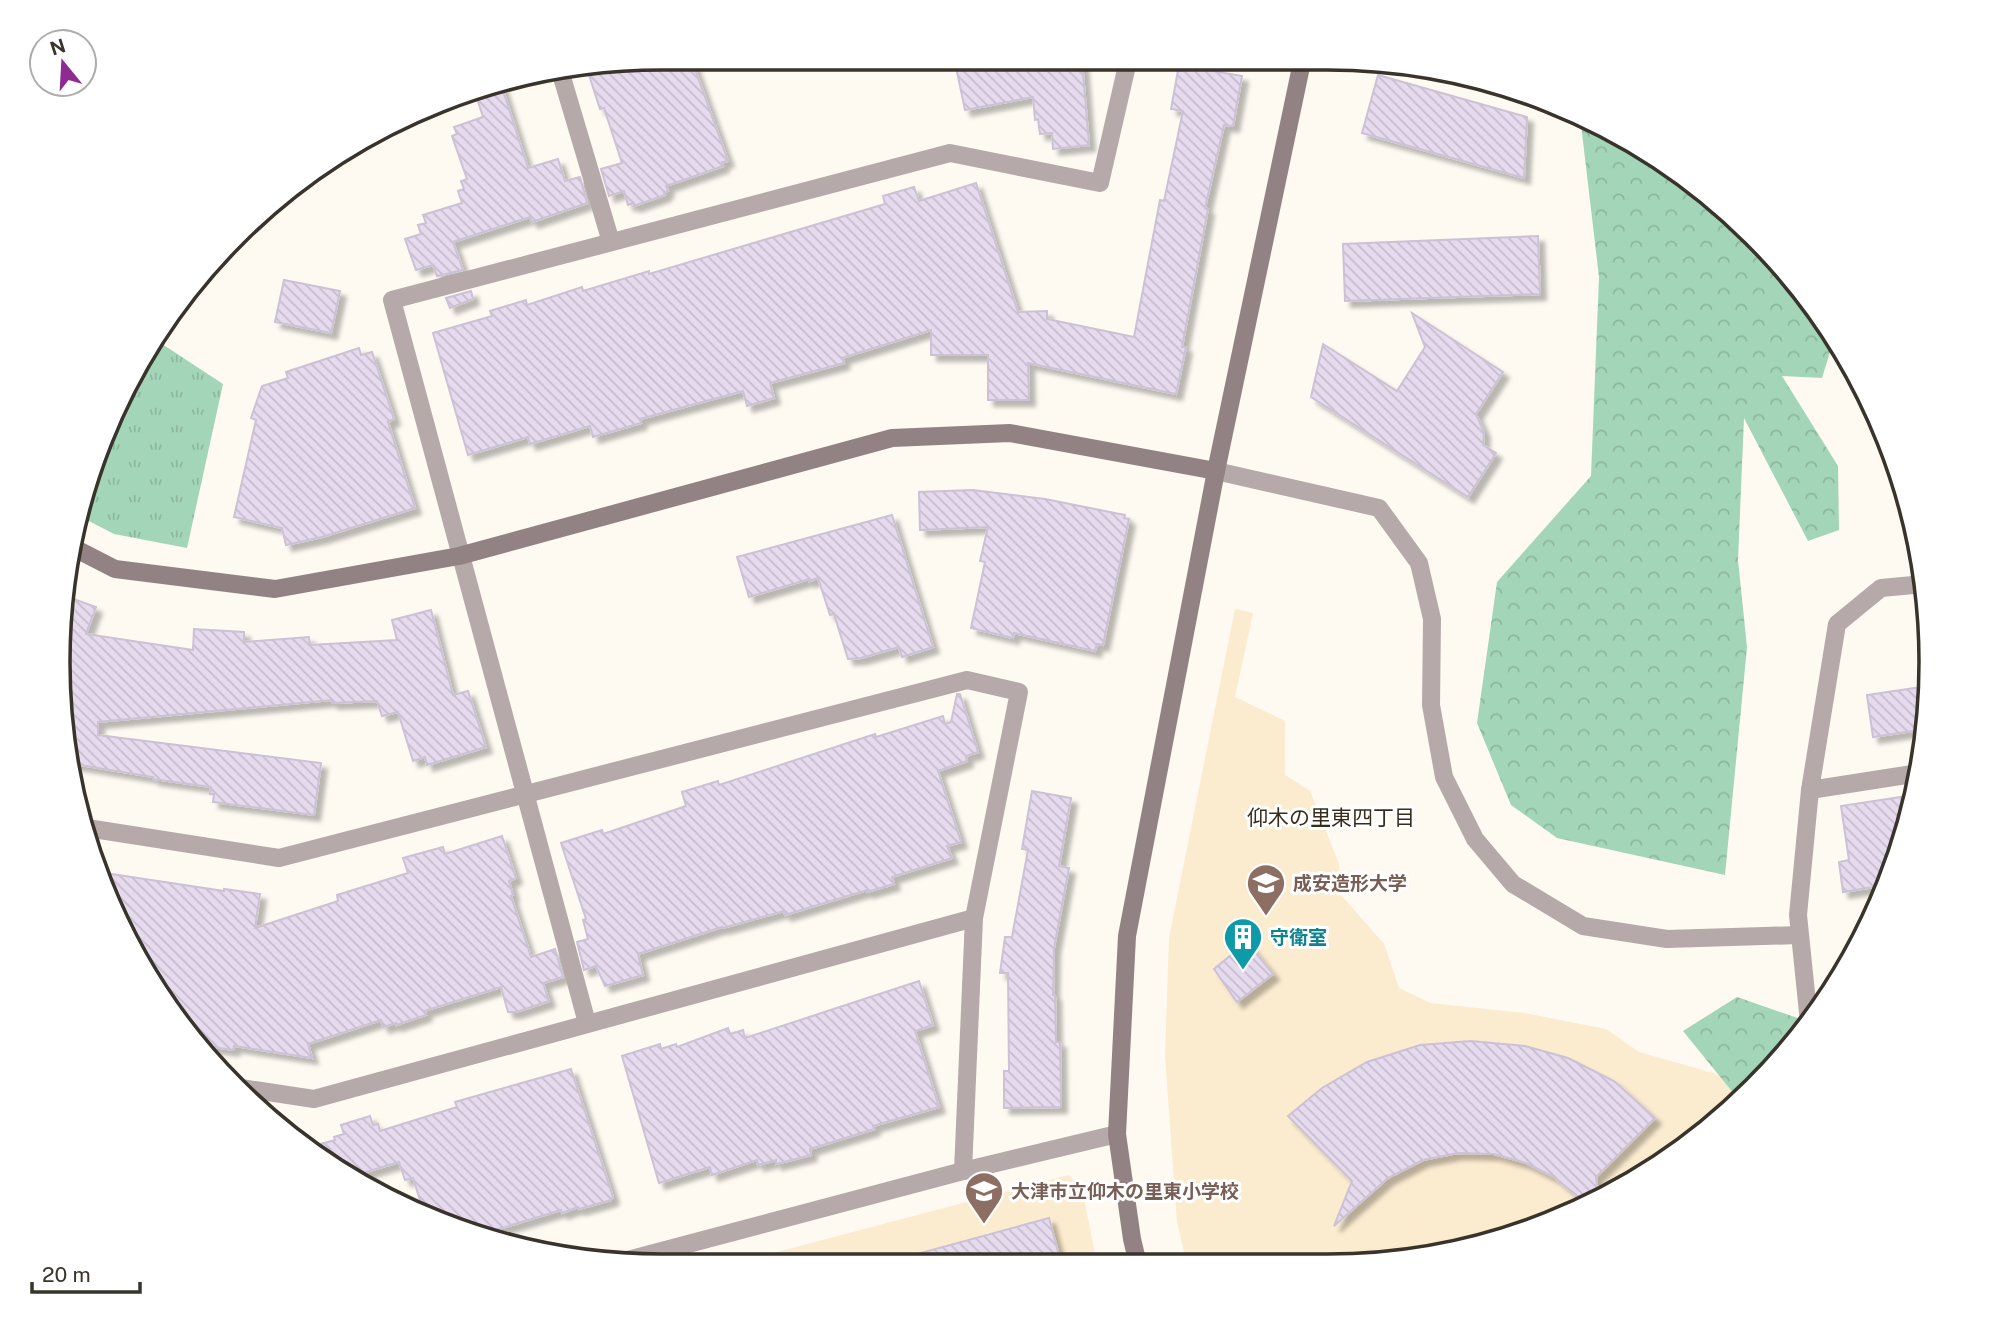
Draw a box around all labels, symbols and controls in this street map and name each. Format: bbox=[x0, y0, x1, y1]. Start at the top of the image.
north arrow bbox=[28, 28, 98, 98]
text: N bbox=[47, 34, 68, 60]
district label: 仰木の里東四丁目 bbox=[1247, 805, 1415, 830]
school or university icon: 成安造形大学 bbox=[1245, 862, 1287, 917]
place label: 成安造形大学 bbox=[1293, 872, 1407, 894]
building icon: 守衛室 bbox=[1222, 916, 1264, 971]
place label: 守衛室 bbox=[1270, 926, 1327, 948]
school or university icon: 大津市立仰木の里東小学校 bbox=[963, 1170, 1005, 1225]
place label: 大津市立仰木の里東小学校 bbox=[1011, 1180, 1239, 1202]
scale bar bbox=[32, 1250, 140, 1294]
text: 20 m bbox=[42, 1262, 91, 1287]

